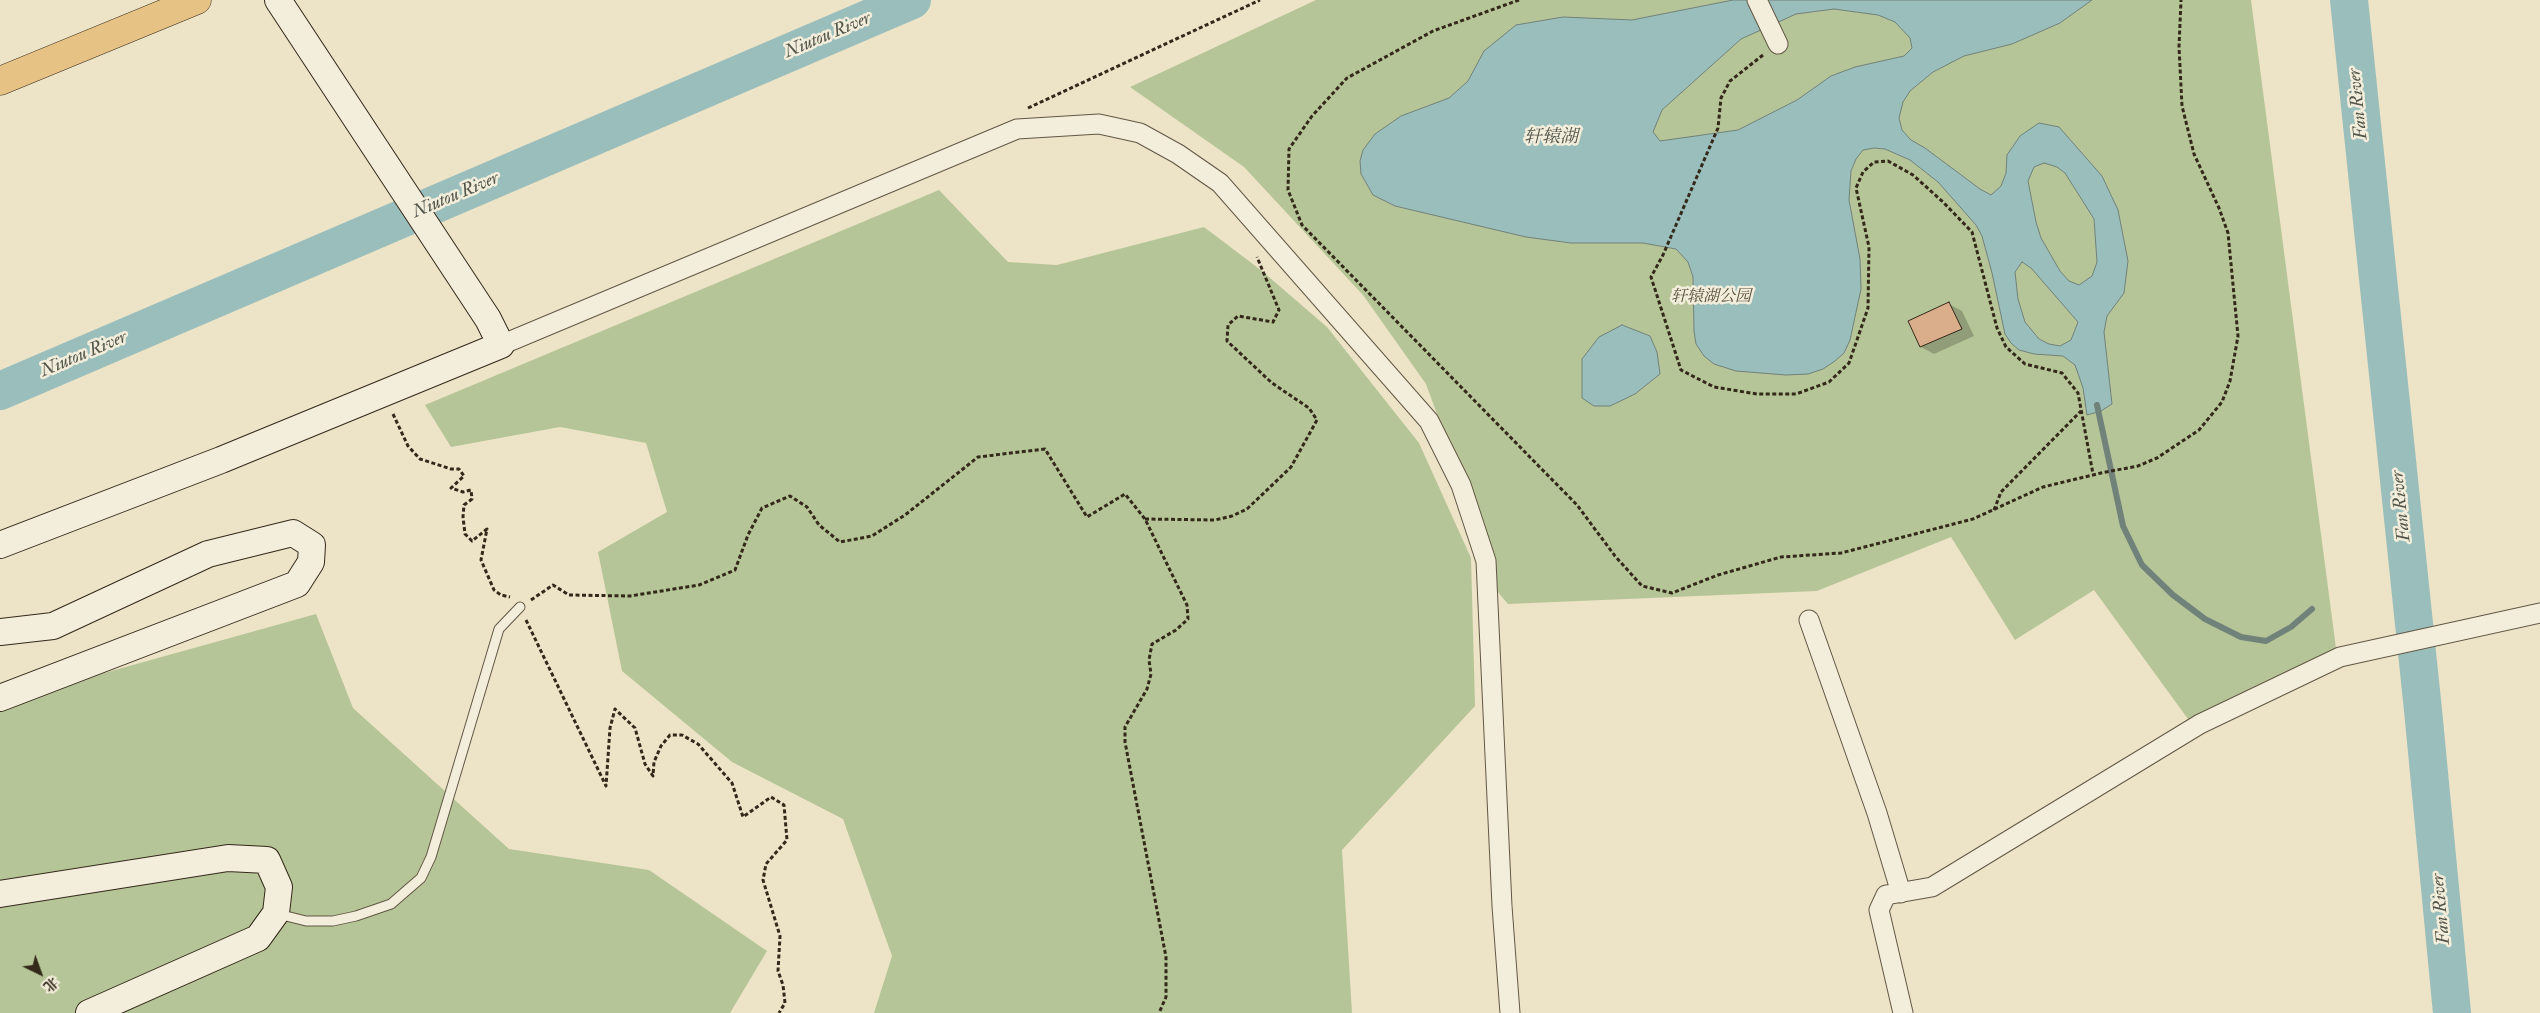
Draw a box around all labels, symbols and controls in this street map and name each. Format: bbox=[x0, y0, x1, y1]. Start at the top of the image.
water label: Niutou River bbox=[782, 8, 874, 64]
water label: Fan River bbox=[2345, 67, 2373, 141]
water label: 轩辕湖 bbox=[1524, 127, 1578, 149]
water label: Niutou River bbox=[410, 168, 502, 224]
park label: 轩辕湖公园 bbox=[1671, 288, 1751, 308]
water label: Niutou River bbox=[38, 327, 130, 383]
water label: Fan River bbox=[2388, 469, 2416, 543]
water label: Fan River bbox=[2428, 873, 2456, 945]
north arrow bbox=[15, 948, 65, 998]
text: 北 bbox=[39, 974, 61, 996]

